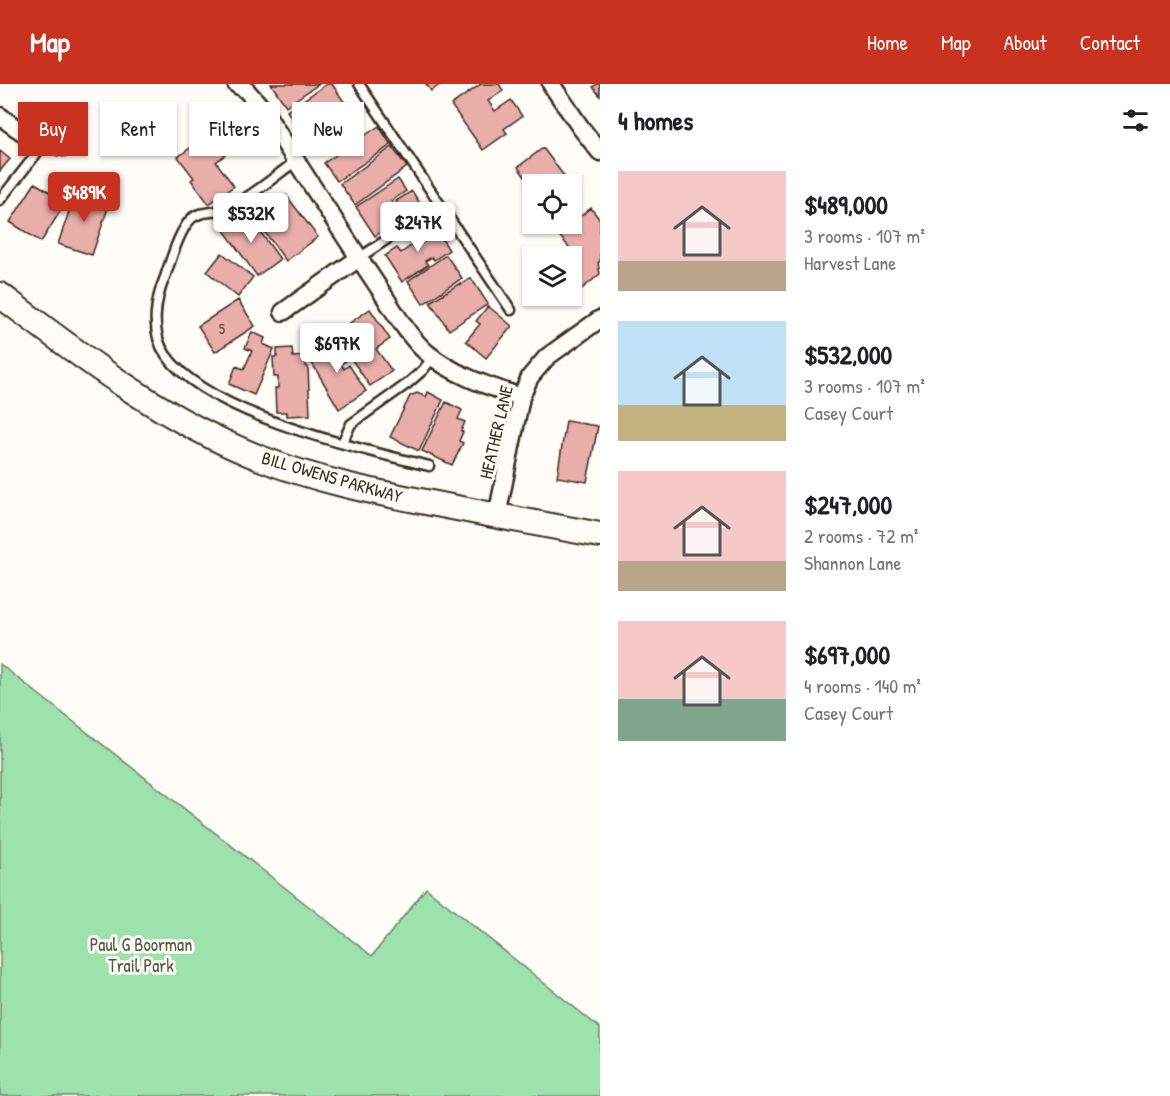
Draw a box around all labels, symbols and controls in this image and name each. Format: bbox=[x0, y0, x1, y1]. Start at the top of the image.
text: Map bbox=[30, 23, 70, 61]
text: Home bbox=[867, 28, 908, 57]
text: Map bbox=[941, 28, 971, 57]
text: About bbox=[1004, 28, 1047, 57]
text: Contact bbox=[1080, 28, 1140, 57]
chip: Buy bbox=[18, 102, 88, 156]
chip: Rent bbox=[100, 102, 177, 156]
chip: Filters bbox=[189, 102, 280, 156]
chip: New bbox=[292, 102, 364, 156]
text: 4 homes bbox=[618, 103, 693, 138]
icon: filters bbox=[1119, 104, 1152, 137]
pin: $489K bbox=[42, 172, 126, 223]
map controls bbox=[522, 174, 582, 306]
button: locate bbox=[522, 174, 582, 234]
text: $489K bbox=[62, 178, 106, 205]
text: $489,000 bbox=[804, 187, 888, 222]
pin: $532K bbox=[209, 193, 293, 244]
icon: home bbox=[666, 195, 738, 267]
text: $532K bbox=[227, 199, 275, 226]
pin: $247K bbox=[376, 202, 460, 253]
text: $247K bbox=[394, 208, 442, 235]
text: 3 rooms · 107 m² bbox=[804, 222, 925, 249]
button: layers bbox=[522, 246, 582, 306]
text: Harvest Lane bbox=[804, 249, 896, 276]
house number: 5 bbox=[219, 318, 226, 339]
pin: $697K bbox=[295, 323, 379, 374]
text: $697K bbox=[314, 329, 360, 356]
text: $532,000 bbox=[804, 337, 892, 372]
icon: home bbox=[666, 345, 738, 417]
text: 3 rooms · 107 m² bbox=[804, 372, 925, 399]
street label: HEATHER LANE bbox=[473, 383, 519, 481]
text: Casey Court bbox=[804, 399, 893, 426]
street label: BILL OWENS PARKWAY bbox=[259, 445, 405, 509]
text: $247,000 bbox=[804, 487, 892, 522]
icon: home bbox=[666, 495, 738, 567]
text: 2 rooms · 72 m² bbox=[804, 522, 918, 549]
text: Shannon Lane bbox=[804, 549, 901, 576]
text: $697,000 bbox=[804, 637, 890, 672]
icon: home bbox=[666, 645, 738, 717]
text: 4 rooms · 140 m² bbox=[804, 672, 921, 699]
text: Casey Court bbox=[804, 699, 893, 726]
park label: Paul G Boorman Trail Park bbox=[90, 932, 192, 978]

